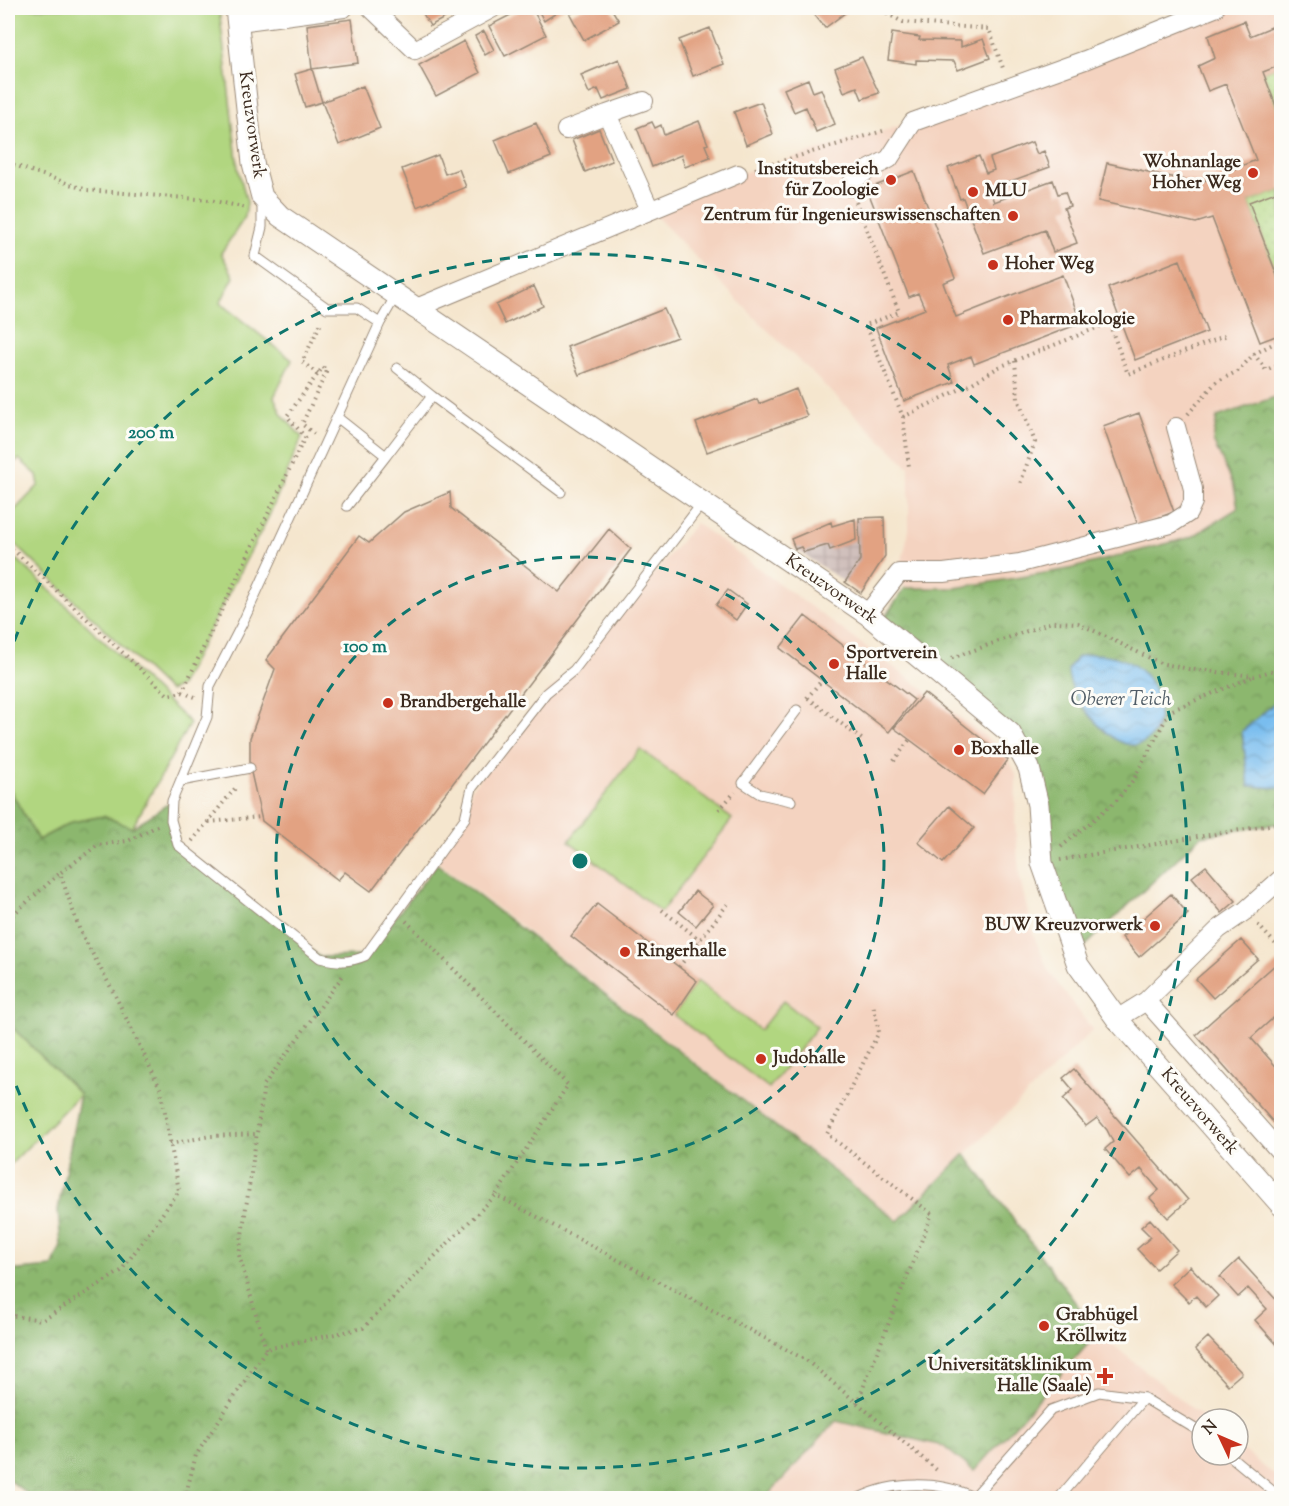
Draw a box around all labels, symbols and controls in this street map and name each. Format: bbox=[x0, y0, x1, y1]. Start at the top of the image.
street label: Kreuzvorwerk bbox=[231, 70, 271, 181]
place label: Wohnanlage Hoher Weg bbox=[1143, 150, 1242, 197]
place label: Institutsbereich für Zoologie bbox=[758, 157, 880, 204]
marker: Wohnanlage Hoher Weg bbox=[1246, 166, 1260, 180]
marker: Institutsbereich für Zoologie bbox=[884, 173, 898, 187]
place label: MLU bbox=[985, 179, 1027, 205]
marker: MLU bbox=[966, 185, 980, 199]
place label: Zentrum für Ingenieurswissenschaften bbox=[704, 203, 1001, 229]
marker: Zentrum für Ingenieurswissenschaften bbox=[1006, 209, 1020, 223]
place label: Hoher Weg bbox=[1005, 252, 1094, 278]
marker: Hoher Weg bbox=[986, 258, 1000, 272]
place label: Pharmakologie bbox=[1020, 307, 1135, 333]
marker: Pharmakologie bbox=[1001, 313, 1015, 327]
text: 200 m bbox=[128, 421, 174, 447]
street label: Kreuzvorwerk bbox=[779, 548, 883, 632]
text: 100 m bbox=[343, 635, 387, 661]
place label: Sportverein Halle bbox=[846, 641, 938, 688]
marker: Sportverein Halle bbox=[827, 657, 841, 671]
water label: Oberer Teich bbox=[1071, 686, 1172, 715]
place label: Brandbergehalle bbox=[400, 690, 527, 716]
marker: Brandbergehalle bbox=[381, 696, 395, 710]
place label: Boxhalle bbox=[971, 737, 1040, 763]
marker: Boxhalle bbox=[952, 743, 966, 757]
centre of rings bbox=[570, 851, 590, 871]
place label: BUW Kreuzvorwerk bbox=[985, 913, 1143, 939]
marker: BUW Kreuzvorwerk bbox=[1148, 919, 1162, 933]
place label: Ringerhalle bbox=[637, 939, 727, 965]
marker: Ringerhalle bbox=[618, 945, 632, 959]
place label: Judohalle bbox=[771, 1046, 846, 1072]
marker: Judohalle bbox=[754, 1052, 768, 1066]
street label: Kreuzvorwerk bbox=[1154, 1063, 1244, 1162]
place label: Grabhügel Kröllwitz bbox=[1056, 1303, 1139, 1350]
marker: Grabhügel Kröllwitz bbox=[1037, 1319, 1051, 1333]
place label: Universitätsklinikum Halle (Saale) bbox=[928, 1353, 1092, 1400]
marker: Universitätsklinikum Halle (Saale) bbox=[1096, 1367, 1114, 1385]
north arrow bbox=[1190, 1407, 1250, 1467]
text: N bbox=[1198, 1416, 1224, 1441]

